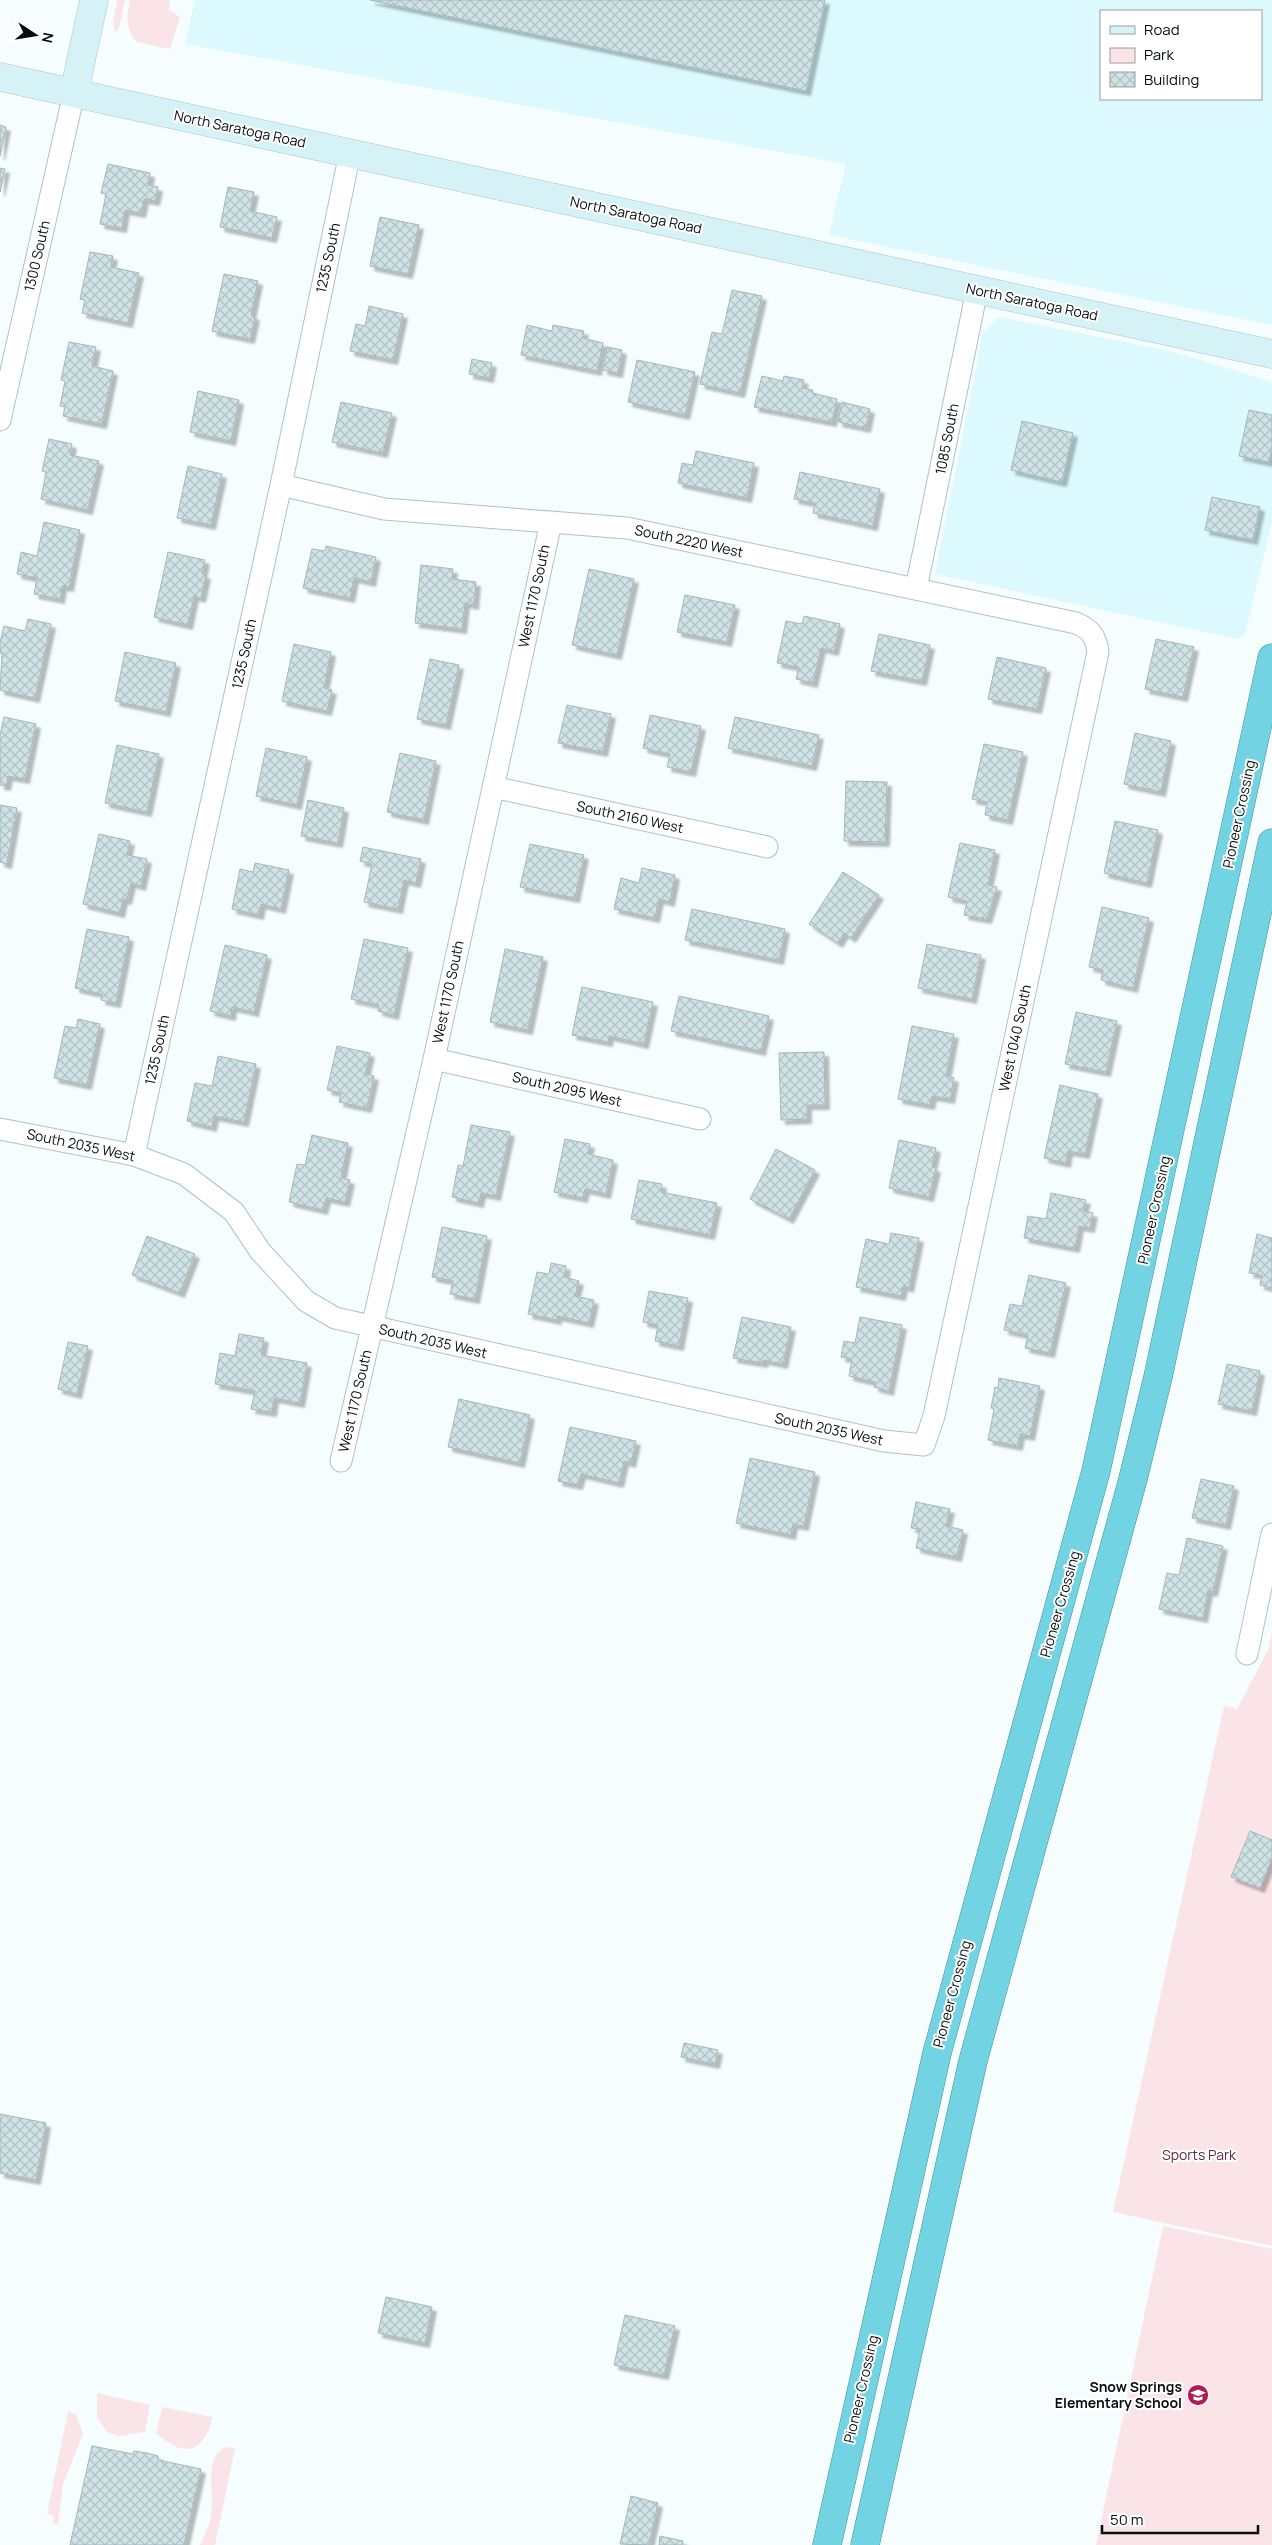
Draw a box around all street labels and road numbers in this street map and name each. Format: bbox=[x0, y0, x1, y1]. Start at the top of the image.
street label: North Saratoga Road bbox=[172, 105, 308, 152]
street label: North Saratoga Road bbox=[568, 191, 704, 238]
street label: 1300 South bbox=[19, 219, 54, 293]
street label: 1235 South bbox=[311, 221, 344, 295]
street label: North Saratoga Road bbox=[964, 278, 1100, 325]
street label: 1085 South bbox=[930, 402, 963, 476]
street label: South 2220 West bbox=[633, 520, 746, 561]
street label: West 1170 South bbox=[513, 543, 554, 649]
street label: 1235 South bbox=[227, 617, 260, 691]
street label: Pioneer Crossing bbox=[1218, 758, 1259, 870]
street label: South 2160 West bbox=[575, 796, 686, 837]
street label: West 1170 South bbox=[427, 939, 468, 1045]
street label: West 1040 South bbox=[994, 983, 1035, 1093]
street label: 1235 South bbox=[140, 1013, 173, 1087]
street label: South 2095 West bbox=[511, 1067, 624, 1110]
street label: South 2035 West bbox=[25, 1124, 138, 1165]
street label: Pioneer Crossing bbox=[1133, 1154, 1174, 1266]
street label: South 2035 West bbox=[377, 1319, 489, 1362]
street label: West 1170 South bbox=[333, 1348, 376, 1454]
street label: South 2035 West bbox=[773, 1408, 886, 1449]
street label: Pioneer Crossing bbox=[1035, 1548, 1084, 1659]
street label: Pioneer Crossing bbox=[928, 1938, 975, 2050]
street label: Pioneer Crossing bbox=[839, 2333, 882, 2445]

